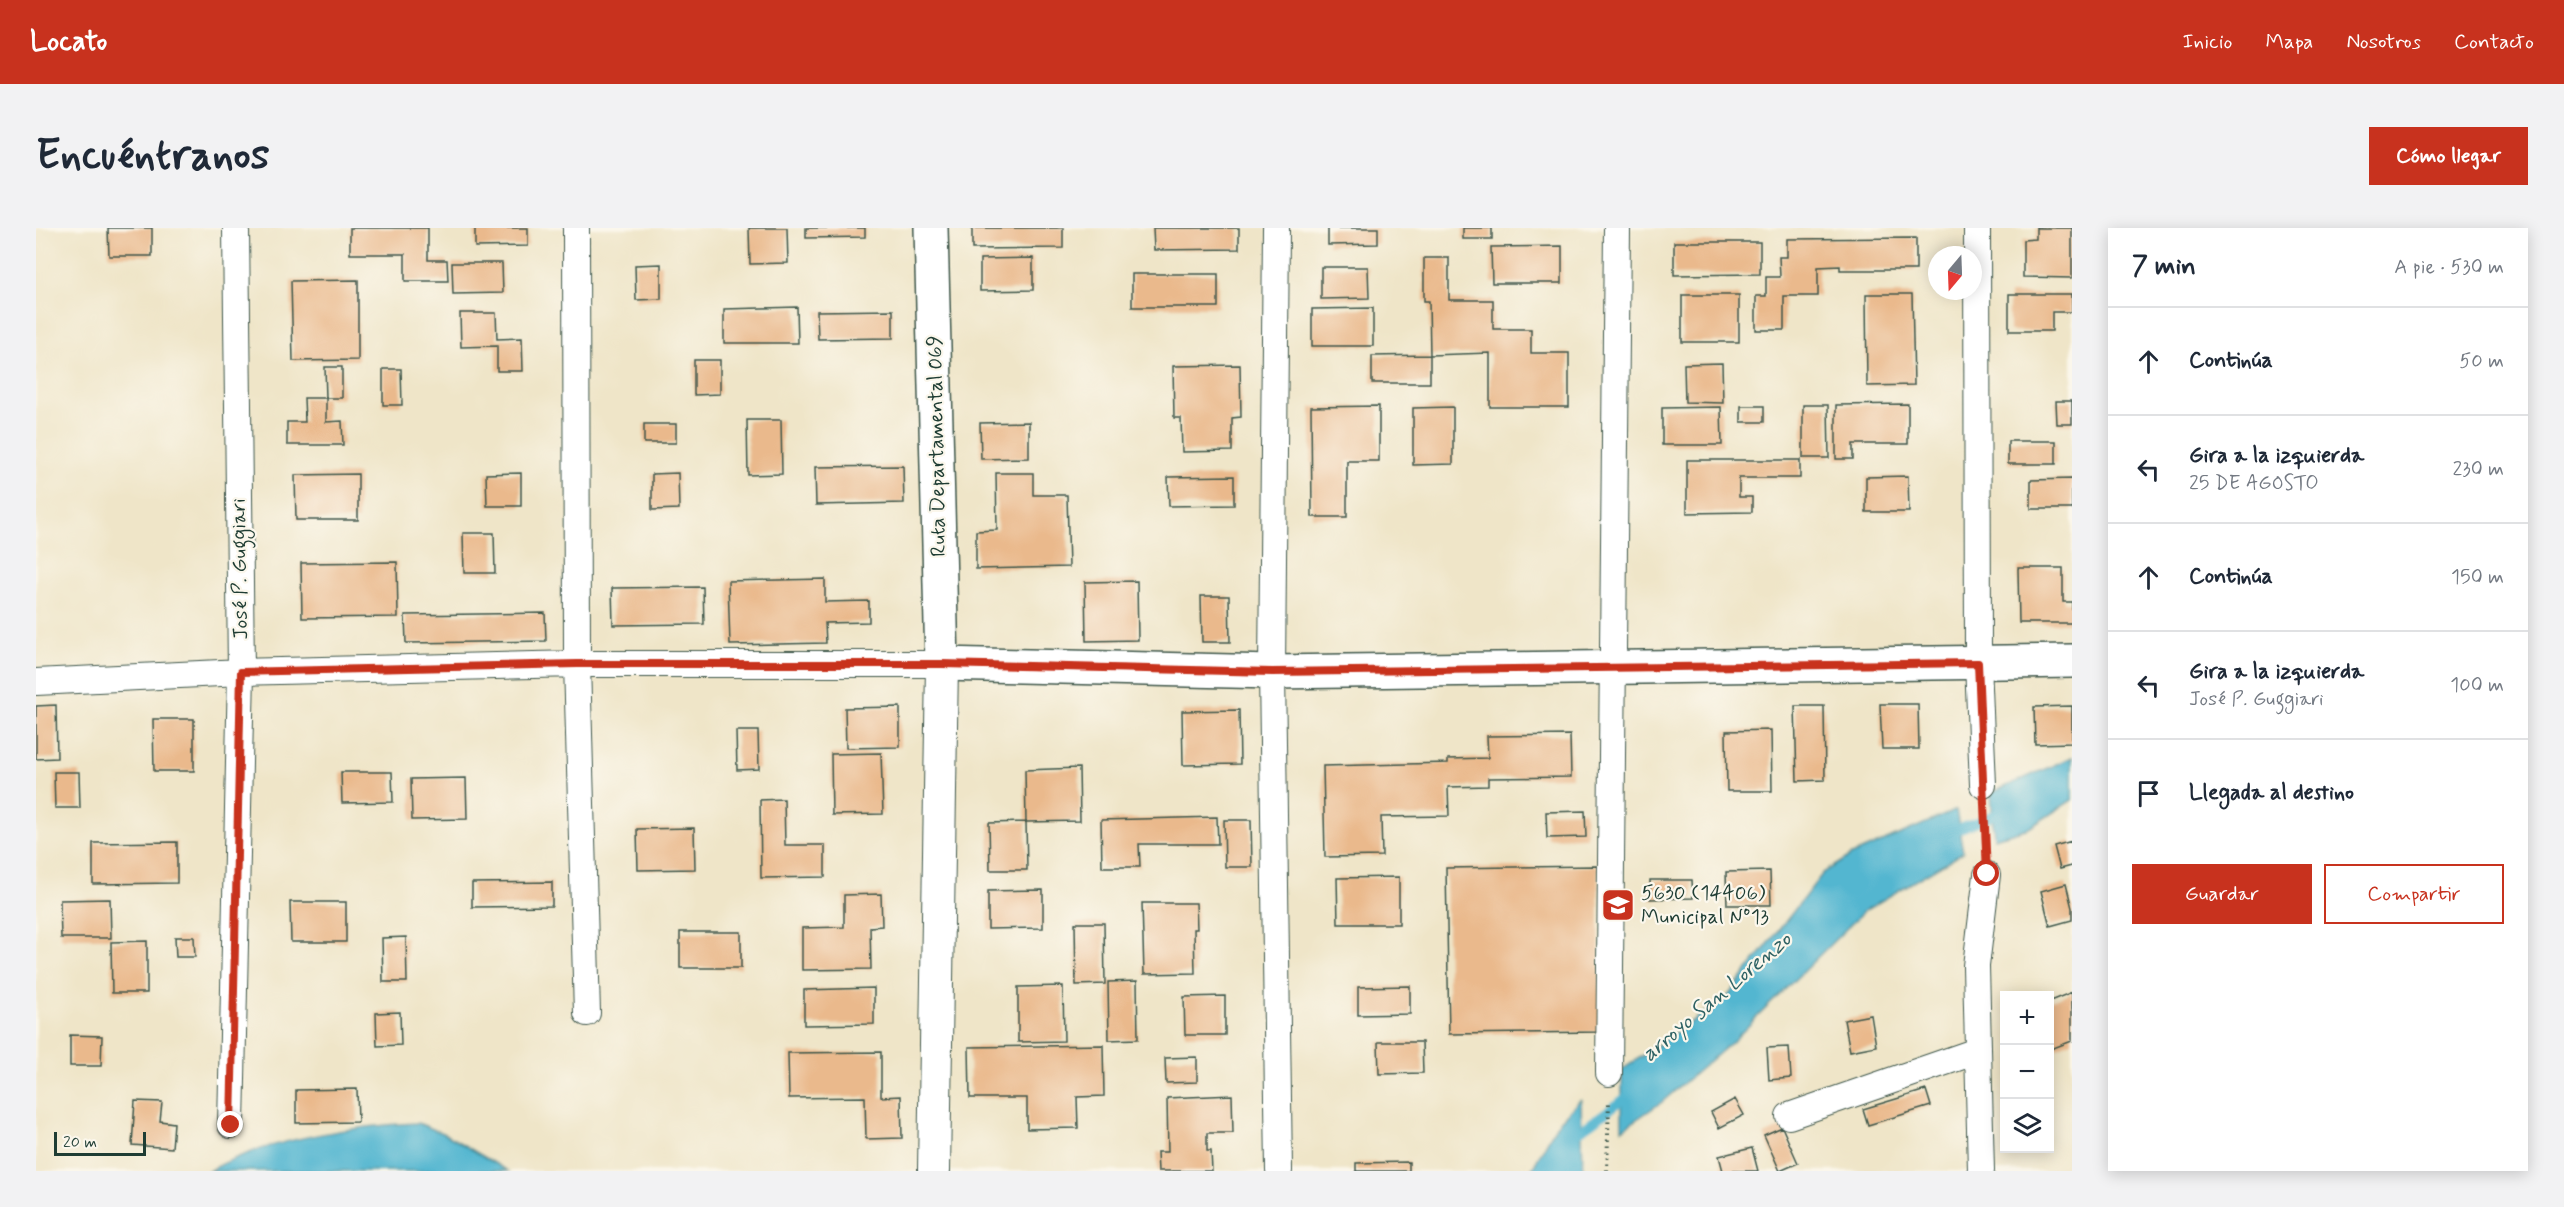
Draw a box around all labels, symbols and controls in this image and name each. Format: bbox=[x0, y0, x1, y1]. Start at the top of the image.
text: Locato bbox=[30, 24, 107, 61]
text: Inicio bbox=[2183, 28, 2233, 56]
text: Mapa bbox=[2266, 28, 2313, 56]
text: Nosotros bbox=[2346, 28, 2421, 56]
text: Contacto bbox=[2454, 28, 2534, 56]
button: Cómo llegar bbox=[2369, 127, 2528, 185]
text: Encuéntranos bbox=[36, 129, 269, 184]
north arrow bbox=[1928, 246, 1982, 300]
text: 7 min bbox=[2132, 250, 2196, 284]
text: A pie · 530 m bbox=[2394, 254, 2504, 281]
street label: Ruta Departamental 069 bbox=[921, 335, 953, 557]
icon: ahead bbox=[2132, 345, 2165, 378]
text: Continúa bbox=[2189, 347, 2273, 375]
text: 50 m bbox=[2459, 348, 2504, 375]
text: Gira a la izquierda bbox=[2189, 442, 2364, 470]
icon: left bbox=[2132, 453, 2165, 486]
text: 230 m bbox=[2452, 456, 2504, 483]
text: 25 DE AGOSTO bbox=[2189, 470, 2319, 497]
street label: José P. Guggiari bbox=[225, 498, 257, 640]
icon: ahead bbox=[2132, 561, 2165, 594]
text: Continúa bbox=[2189, 563, 2273, 591]
text: 150 m bbox=[2451, 564, 2504, 591]
text: Gira a la izquierda bbox=[2189, 658, 2364, 686]
icon: left bbox=[2132, 669, 2165, 702]
text: 100 m bbox=[2450, 672, 2504, 699]
text: José P. Guggiari bbox=[2189, 686, 2324, 713]
icon: arrive bbox=[2132, 777, 2165, 810]
text: Llegada al destino bbox=[2189, 779, 2354, 807]
route start bbox=[1973, 860, 1999, 886]
button: Guardar bbox=[2132, 864, 2312, 924]
button: Compartir bbox=[2324, 864, 2504, 924]
place label: 5630 (14406) Municipal Nº13 bbox=[1641, 879, 1769, 931]
school or university icon: 5630 (14406) Municipal Nº13 bbox=[1600, 887, 1636, 923]
water label: arroyo San Lorenzo bbox=[1636, 926, 1798, 1068]
map controls bbox=[2000, 991, 2054, 1153]
button: + bbox=[2000, 991, 2054, 1045]
button: − bbox=[2000, 1045, 2054, 1099]
button: layers bbox=[2000, 1099, 2054, 1153]
route end bbox=[217, 1111, 243, 1137]
scale bar bbox=[54, 1129, 146, 1156]
text: 20 m bbox=[63, 1132, 97, 1153]

